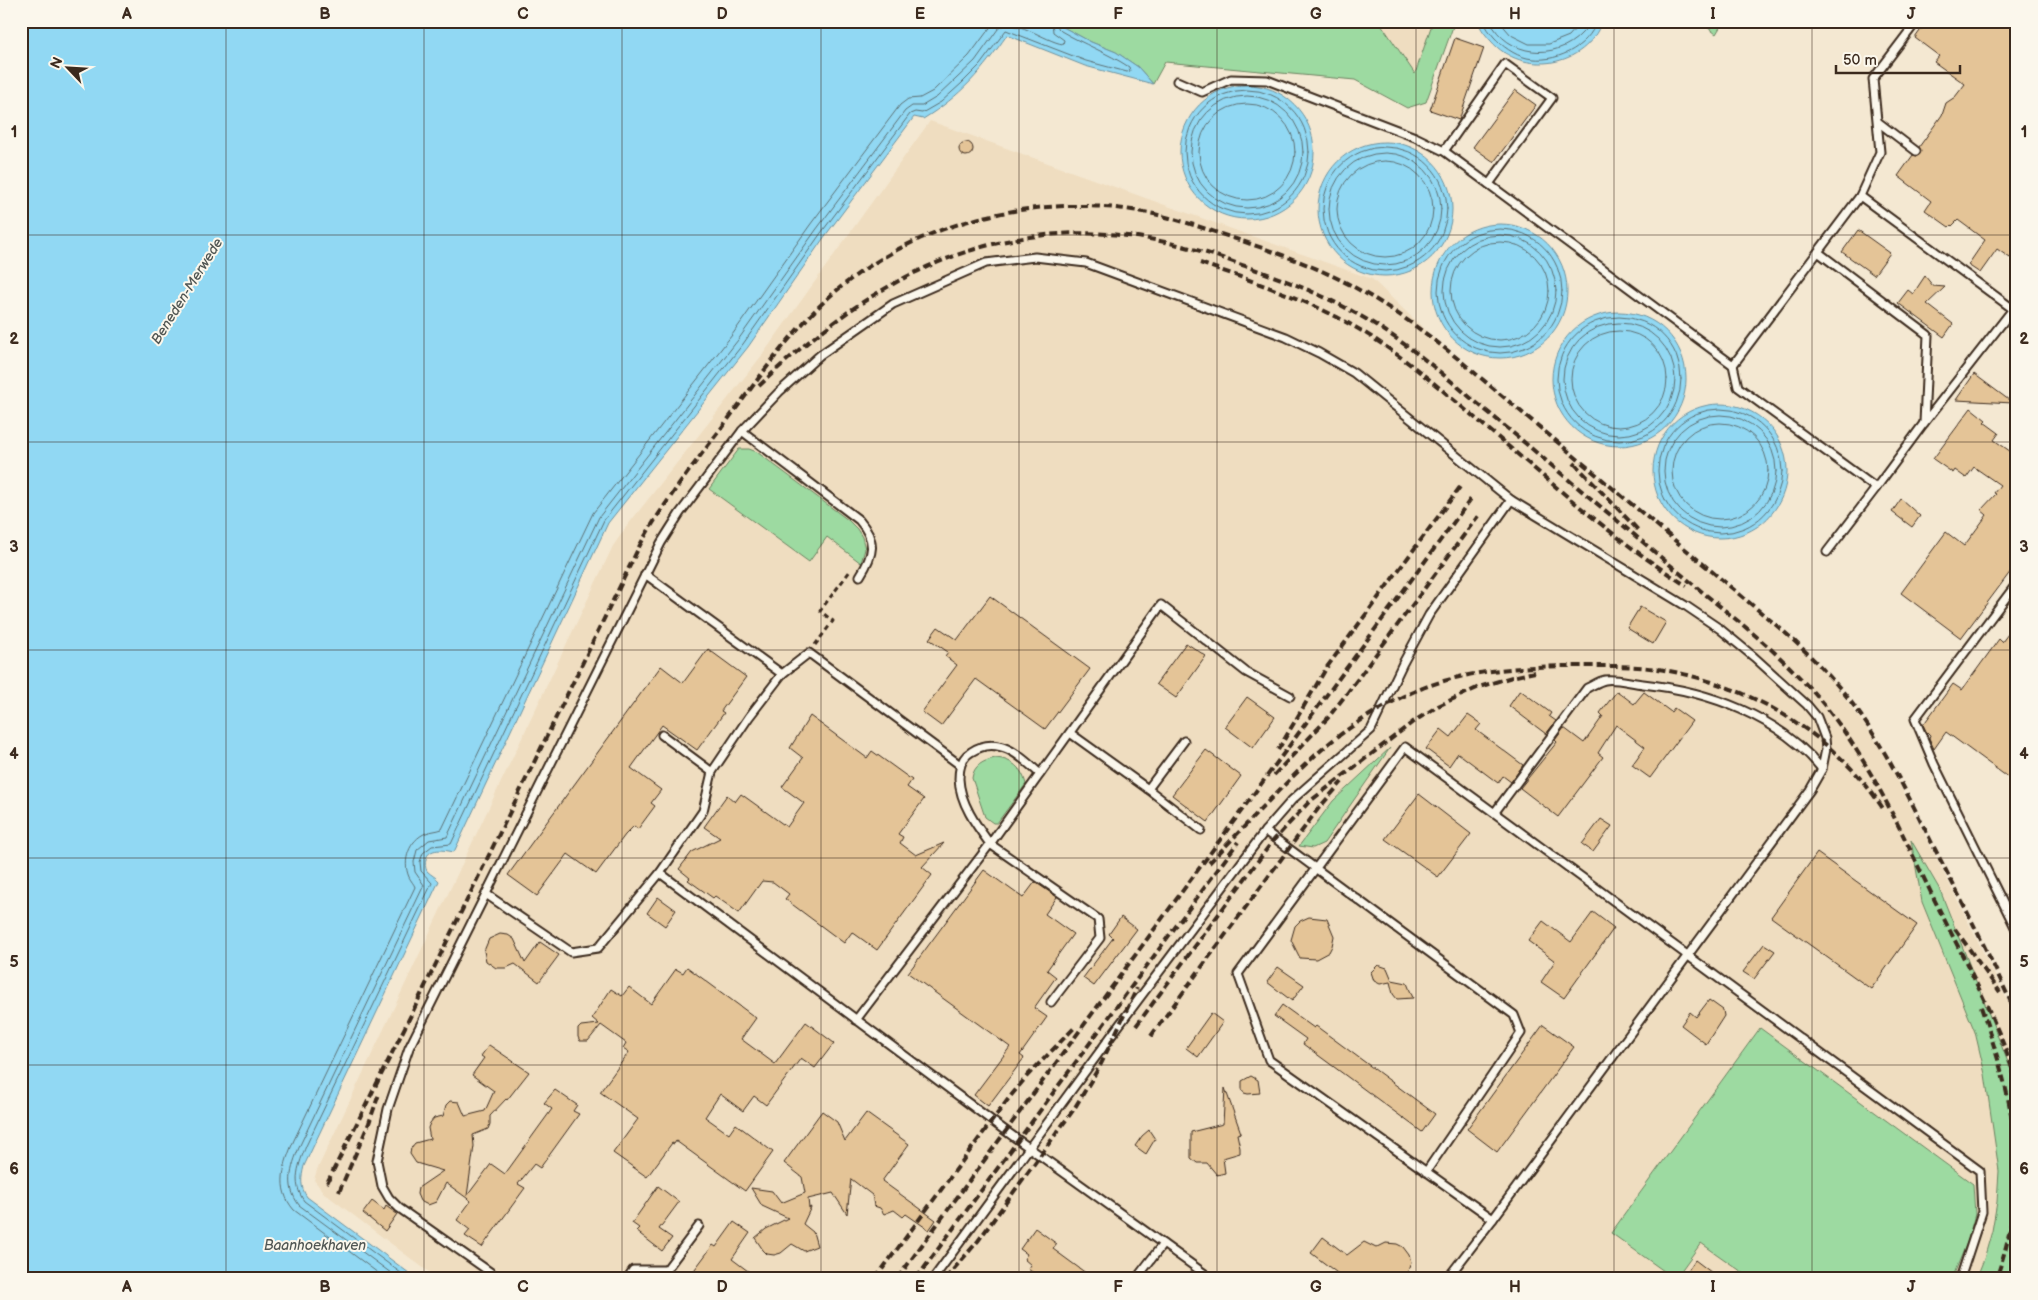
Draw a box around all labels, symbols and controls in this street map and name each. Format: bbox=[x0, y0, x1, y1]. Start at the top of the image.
text: A bbox=[121, 5, 132, 24]
text: B bbox=[319, 5, 331, 24]
text: C bbox=[517, 5, 529, 24]
text: D bbox=[716, 5, 728, 24]
text: E bbox=[915, 5, 925, 24]
text: F bbox=[1113, 5, 1123, 24]
text: G bbox=[1310, 5, 1322, 24]
text: H bbox=[1509, 5, 1521, 24]
text: I bbox=[1710, 5, 1716, 24]
text: J bbox=[1907, 5, 1916, 24]
north arrow bbox=[42, 42, 92, 92]
scale bar bbox=[1836, 42, 1959, 74]
text: 50 m bbox=[1843, 51, 1877, 70]
text: N bbox=[47, 54, 67, 71]
text: 1 bbox=[11, 123, 17, 142]
text: 1 bbox=[2021, 123, 2027, 142]
water label: Beneden-Merwede bbox=[148, 235, 226, 347]
text: 2 bbox=[9, 330, 19, 349]
text: 2 bbox=[2019, 330, 2029, 349]
text: 3 bbox=[9, 538, 19, 557]
text: 3 bbox=[2019, 538, 2029, 557]
text: 4 bbox=[9, 745, 19, 764]
text: 4 bbox=[2019, 745, 2029, 764]
text: 5 bbox=[9, 953, 19, 972]
text: 5 bbox=[2019, 953, 2029, 972]
text: 6 bbox=[9, 1160, 19, 1179]
text: 6 bbox=[2019, 1160, 2029, 1179]
water label: Baanhoekhaven bbox=[264, 1237, 366, 1254]
text: A bbox=[121, 1278, 132, 1297]
text: B bbox=[319, 1278, 331, 1297]
text: C bbox=[517, 1278, 529, 1297]
text: D bbox=[716, 1278, 728, 1297]
text: E bbox=[915, 1278, 925, 1297]
text: F bbox=[1113, 1278, 1123, 1297]
text: G bbox=[1310, 1278, 1322, 1297]
text: H bbox=[1509, 1278, 1521, 1297]
text: I bbox=[1710, 1278, 1716, 1297]
text: J bbox=[1907, 1278, 1916, 1297]

